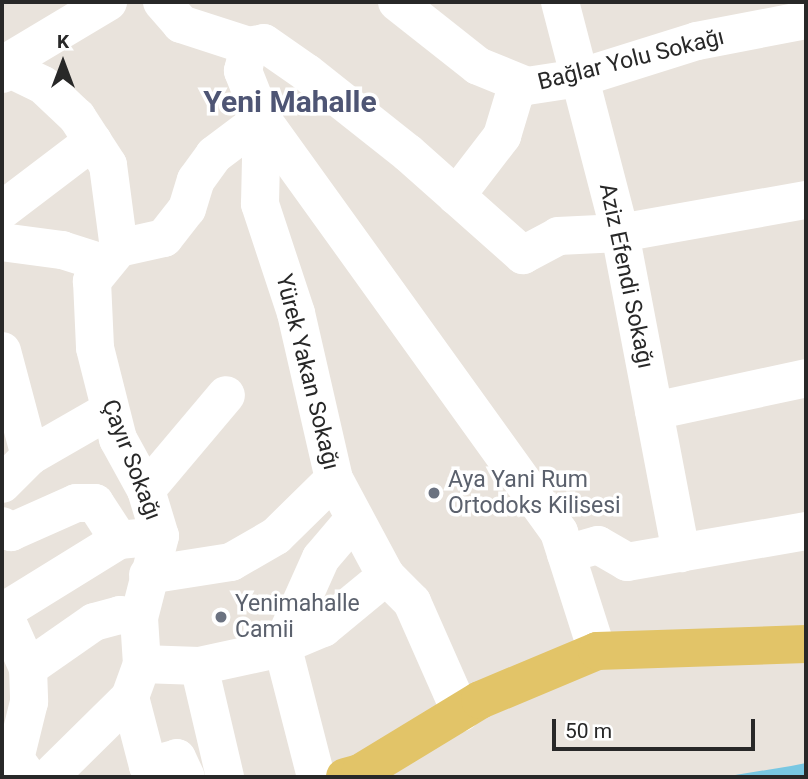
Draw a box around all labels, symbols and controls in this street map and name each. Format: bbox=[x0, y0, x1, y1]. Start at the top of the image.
street label: Bağlar Yolu Sokağı bbox=[535, 23, 727, 97]
north arrow bbox=[28, 28, 98, 98]
text: K bbox=[57, 30, 69, 53]
district label: Yeni Mahalle bbox=[203, 84, 377, 120]
street label: Aziz Efendi Sokağı bbox=[593, 181, 659, 371]
street label: Yürek Yakan Sokağı bbox=[269, 271, 345, 473]
street label: Çayır Sokağı bbox=[95, 396, 167, 524]
place label: Aya Yani Rum Ortodoks Kilisesi bbox=[448, 466, 621, 520]
marker: Aya Yani Rum Ortodoks Kilisesi bbox=[426, 485, 442, 501]
place label: Yenimahalle Camii bbox=[235, 590, 360, 644]
marker: Yenimahalle Camii bbox=[213, 609, 229, 625]
scale bar bbox=[556, 706, 759, 750]
text: 50 m bbox=[565, 719, 612, 743]

